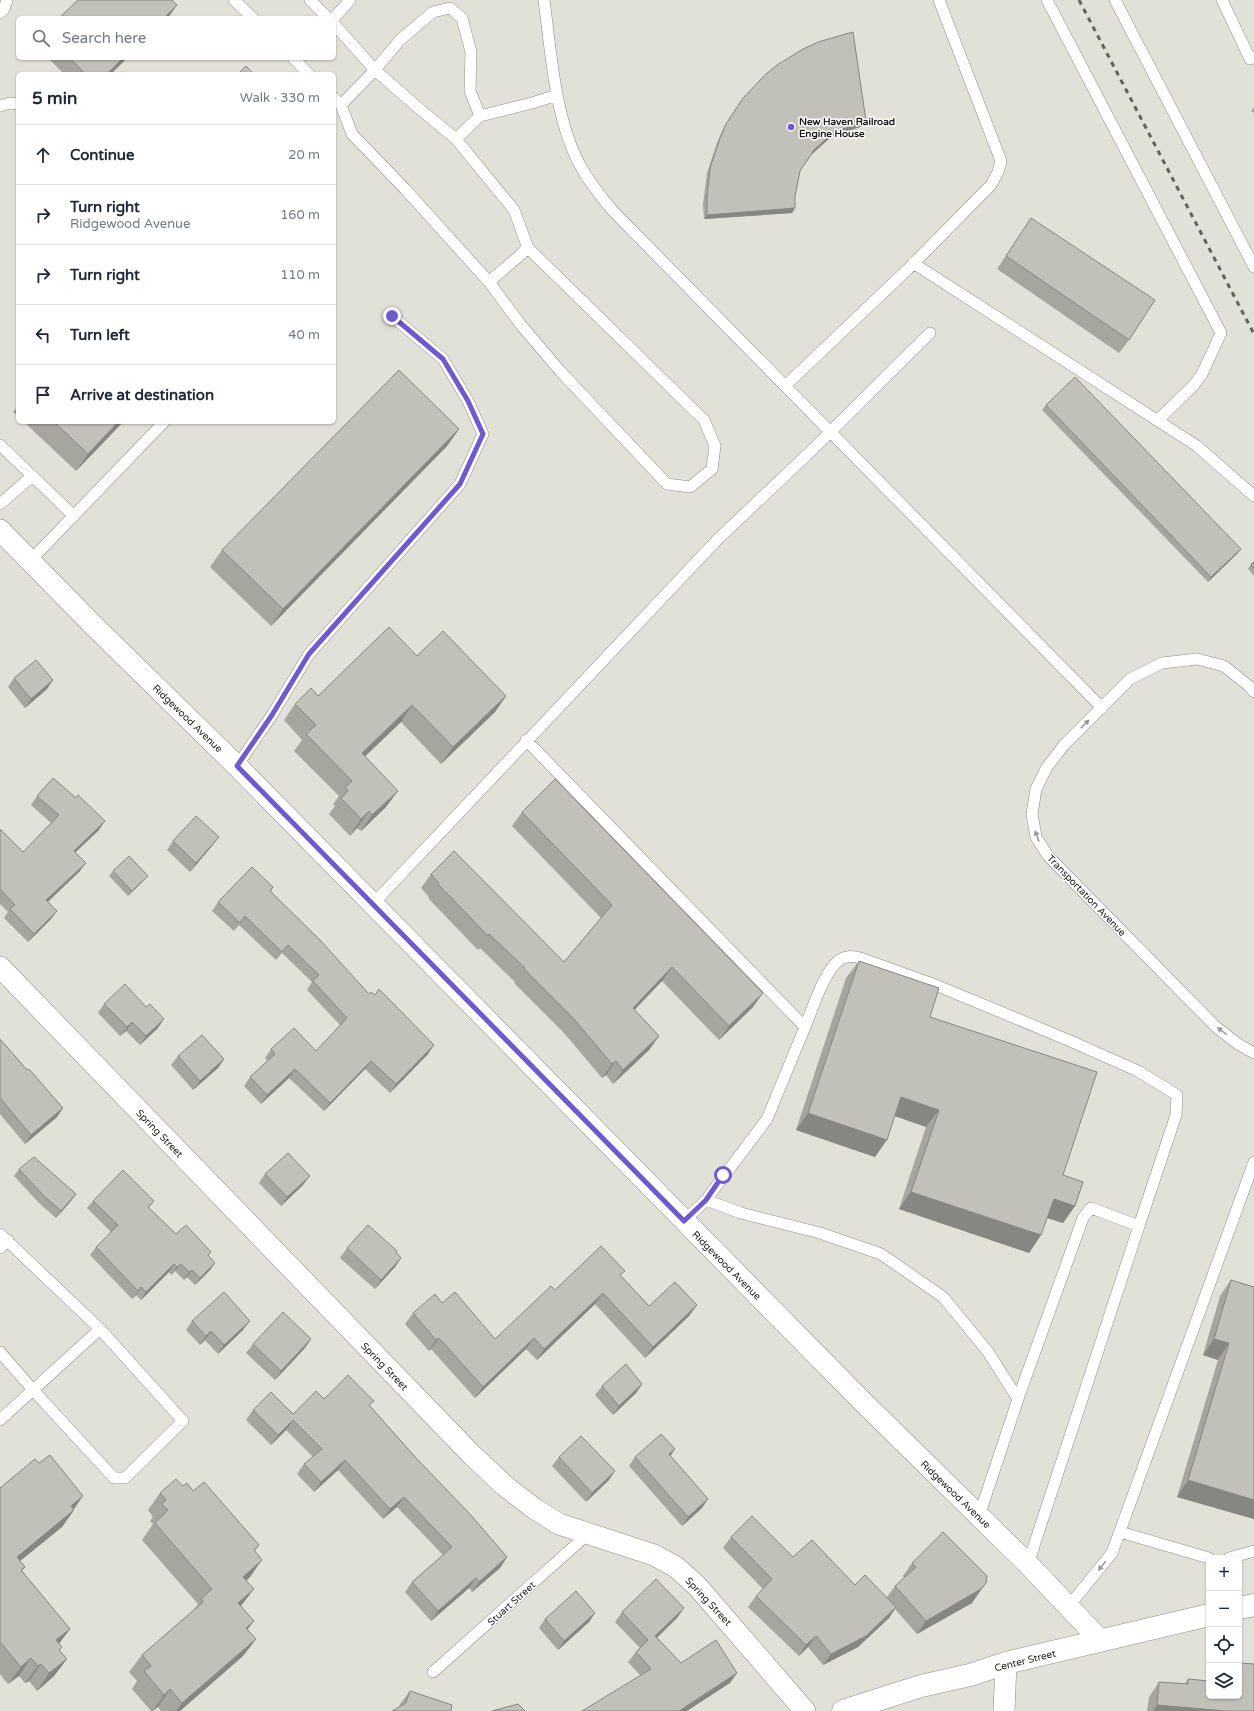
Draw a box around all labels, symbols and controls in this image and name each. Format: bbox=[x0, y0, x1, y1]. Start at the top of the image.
search box bbox=[16, 16, 336, 60]
icon: search bbox=[30, 27, 52, 49]
text: Search here bbox=[62, 29, 146, 47]
text: 5 min bbox=[32, 88, 77, 109]
text: Walk · 330 m bbox=[240, 90, 320, 106]
place label: New Haven Railroad Engine House bbox=[799, 116, 895, 140]
marker: New Haven Railroad Engine House bbox=[786, 122, 796, 132]
icon: ahead bbox=[32, 144, 54, 166]
text: Continue bbox=[70, 146, 134, 164]
text: 20 m bbox=[288, 147, 320, 163]
text: Turn right bbox=[70, 198, 140, 216]
icon: right bbox=[32, 204, 54, 226]
text: 160 m bbox=[280, 207, 320, 223]
text: Ridgewood Avenue bbox=[70, 216, 190, 232]
icon: right bbox=[32, 264, 54, 286]
text: Turn right bbox=[70, 266, 140, 284]
text: 110 m bbox=[280, 267, 320, 283]
route end bbox=[383, 307, 401, 325]
icon: left bbox=[32, 324, 54, 346]
text: Turn left bbox=[70, 326, 130, 344]
text: 40 m bbox=[288, 327, 320, 343]
icon: arrive bbox=[32, 384, 54, 406]
text: Arrive at destination bbox=[70, 386, 214, 404]
street label: Ridgewood Avenue bbox=[150, 682, 225, 755]
one-way arrow bbox=[1080, 719, 1090, 729]
one-way arrow bbox=[1034, 829, 1040, 841]
street label: Transportation Avenue bbox=[1044, 853, 1128, 939]
one-way arrow bbox=[1216, 1027, 1227, 1036]
street label: Spring Street bbox=[133, 1107, 185, 1160]
route start bbox=[714, 1166, 732, 1184]
street label: Ridgewood Avenue bbox=[689, 1229, 763, 1303]
street label: Spring Street bbox=[358, 1340, 410, 1393]
street label: Ridgewood Avenue bbox=[918, 1458, 993, 1531]
map controls bbox=[1206, 1555, 1242, 1699]
button: + bbox=[1206, 1555, 1242, 1591]
one-way arrow bbox=[1097, 1560, 1106, 1571]
street label: Spring Street bbox=[683, 1575, 734, 1629]
street label: Stuart Street bbox=[485, 1579, 538, 1628]
button: − bbox=[1206, 1591, 1242, 1627]
button: locate bbox=[1206, 1627, 1242, 1663]
street label: Center Street bbox=[993, 1648, 1057, 1674]
button: layers bbox=[1206, 1663, 1242, 1699]

